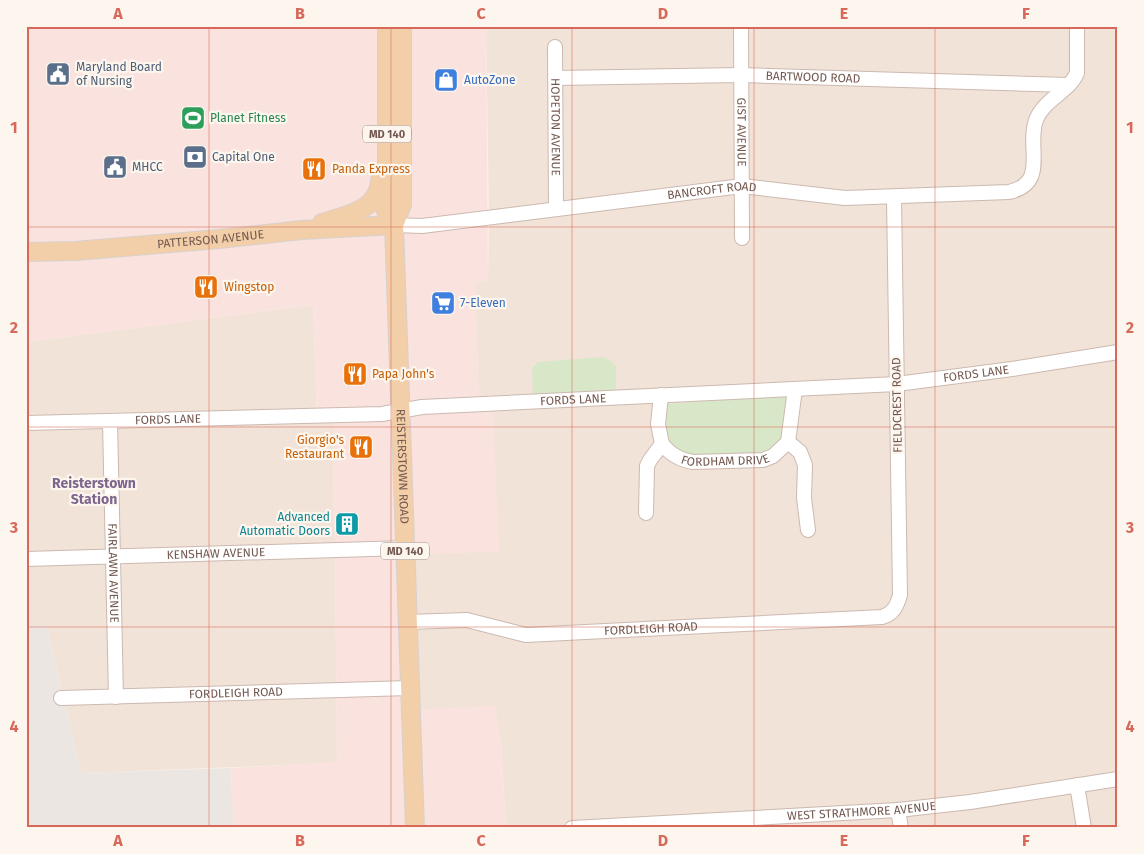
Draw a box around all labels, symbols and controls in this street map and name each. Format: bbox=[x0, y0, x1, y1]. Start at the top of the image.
text: A bbox=[112, 4, 123, 23]
text: B bbox=[295, 4, 305, 23]
text: C bbox=[476, 4, 486, 23]
text: D bbox=[658, 4, 668, 23]
text: E bbox=[840, 4, 848, 23]
text: F bbox=[1022, 4, 1030, 23]
place label: Maryland Board of Nursing bbox=[76, 60, 162, 88]
public building icon: Maryland Board of Nursing bbox=[45, 61, 71, 87]
shop icon: AutoZone bbox=[433, 67, 459, 93]
street label: BARTWOOD ROAD bbox=[765, 69, 861, 86]
place label: AutoZone bbox=[464, 73, 516, 87]
street label: HOPETON AVENUE bbox=[548, 78, 563, 176]
street label: GIST AVENUE bbox=[734, 97, 749, 167]
sports icon: Planet Fitness bbox=[180, 105, 206, 131]
place label: Planet Fitness bbox=[210, 111, 286, 125]
text: 1 bbox=[10, 118, 18, 137]
text: 1 bbox=[1126, 118, 1134, 137]
road number: MD 140 bbox=[363, 126, 411, 142]
bank icon: Capital One bbox=[182, 144, 208, 170]
place label: Capital One bbox=[212, 150, 275, 164]
public building icon: MHCC bbox=[102, 154, 128, 180]
restaurant icon: Panda Express bbox=[301, 156, 327, 182]
place label: MHCC bbox=[132, 160, 163, 174]
place label: Panda Express bbox=[332, 162, 410, 176]
street label: BANCROFT ROAD bbox=[666, 179, 757, 202]
street label: PATTERSON AVENUE bbox=[156, 227, 265, 251]
restaurant icon: Wingstop bbox=[193, 274, 219, 300]
place label: Wingstop bbox=[224, 280, 274, 294]
supermarket icon: 7-Eleven bbox=[430, 290, 456, 316]
place label: 7-Eleven bbox=[460, 296, 506, 310]
text: 2 bbox=[10, 318, 18, 337]
text: 2 bbox=[1126, 318, 1134, 337]
street label: FIELDCREST ROAD bbox=[889, 357, 905, 453]
restaurant icon: Papa John's bbox=[342, 361, 368, 387]
street label: FORDS LANE bbox=[942, 362, 1010, 385]
place label: Papa John's bbox=[372, 367, 435, 381]
street label: FORDS LANE bbox=[540, 391, 607, 408]
street label: REISTERSTOWN ROAD bbox=[393, 409, 411, 524]
street label: FORDS LANE bbox=[135, 412, 201, 427]
place label: Giorgio's Restaurant bbox=[285, 433, 345, 461]
restaurant icon: Giorgio's Restaurant bbox=[348, 434, 374, 460]
street label: FORDHAM DRIVE bbox=[679, 451, 771, 469]
district label: Reisterstown Station bbox=[52, 475, 136, 508]
place label: Advanced Automatic Doors bbox=[240, 510, 330, 538]
building icon: Advanced Automatic Doors bbox=[334, 511, 360, 537]
text: 3 bbox=[9, 518, 18, 537]
text: 3 bbox=[1125, 518, 1134, 537]
street label: FAIRLAWN AVENUE bbox=[105, 523, 121, 623]
road number: MD 140 bbox=[381, 542, 429, 560]
street label: KENSHAW AVENUE bbox=[166, 545, 266, 562]
street label: FORDLEIGH ROAD bbox=[604, 619, 698, 638]
street label: FORDLEIGH ROAD bbox=[189, 685, 283, 701]
text: 4 bbox=[9, 717, 19, 736]
text: 4 bbox=[1125, 717, 1135, 736]
street label: WEST STRATHMORE AVENUE bbox=[787, 799, 937, 823]
text: A bbox=[112, 831, 123, 850]
text: B bbox=[295, 831, 305, 850]
text: C bbox=[476, 831, 486, 850]
text: D bbox=[658, 831, 668, 850]
text: E bbox=[840, 831, 848, 850]
text: F bbox=[1022, 831, 1030, 850]

